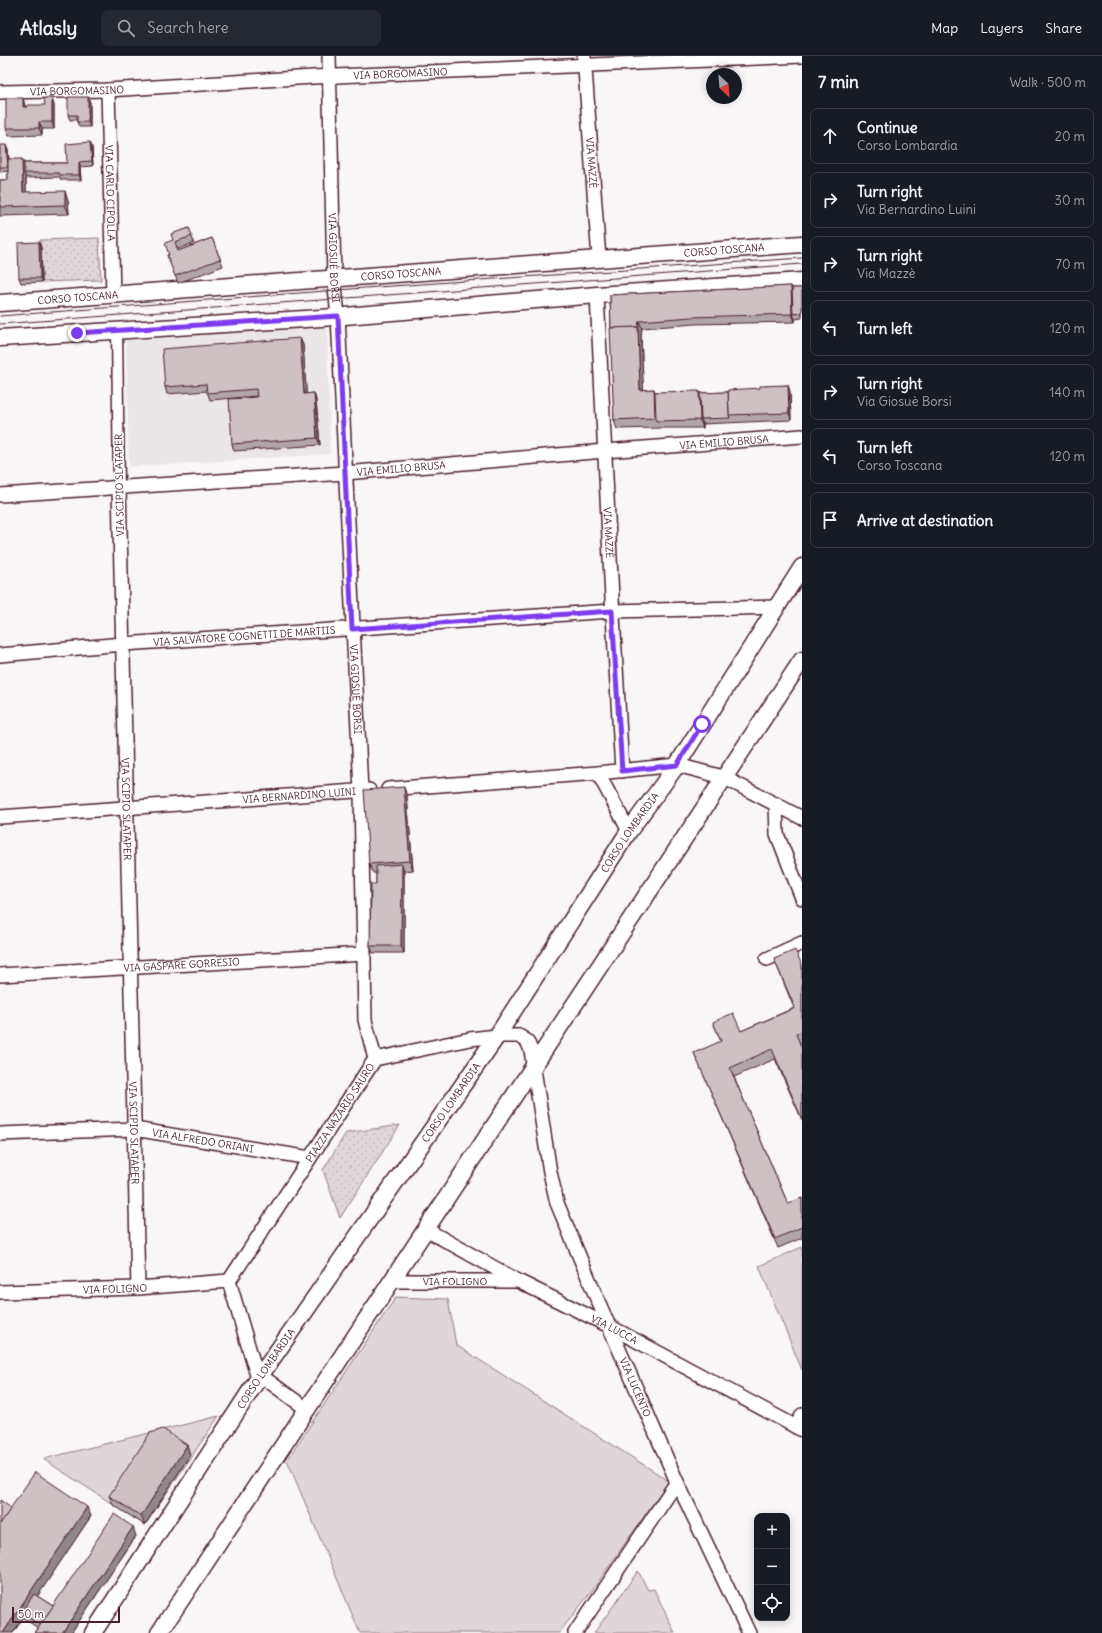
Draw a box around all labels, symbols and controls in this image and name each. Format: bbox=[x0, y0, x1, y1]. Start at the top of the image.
search box bbox=[101, 10, 381, 46]
text: Atlasly bbox=[20, 16, 77, 40]
icon: search bbox=[115, 17, 137, 39]
text: Search here bbox=[147, 18, 229, 37]
text: Map bbox=[931, 19, 958, 37]
text: Layers bbox=[980, 19, 1023, 37]
text: Share bbox=[1045, 19, 1082, 37]
street label: VIA BORGOMASINO bbox=[353, 65, 448, 82]
north arrow bbox=[706, 68, 742, 104]
text: 7 min bbox=[818, 71, 859, 93]
text: Walk · 500 m bbox=[1009, 74, 1086, 91]
street label: VIA BORGOMASINO bbox=[30, 83, 125, 98]
text: Continue bbox=[857, 118, 918, 137]
icon: ahead bbox=[819, 125, 841, 147]
text: 20 m bbox=[1055, 128, 1085, 145]
street label: VIA MAZZÈ bbox=[583, 137, 600, 189]
text: Corso Lombardia bbox=[857, 137, 958, 154]
street label: VIA CARLO CIPOLLA bbox=[102, 145, 118, 242]
text: Turn right bbox=[857, 182, 922, 201]
icon: right bbox=[819, 189, 841, 211]
text: 30 m bbox=[1055, 192, 1085, 209]
text: Via Bernardino Luini bbox=[857, 201, 976, 218]
street label: VIA GIOSUÈ BORSI bbox=[326, 213, 343, 304]
street label: CORSO TOSCANA bbox=[683, 241, 765, 260]
text: Turn right bbox=[857, 246, 922, 265]
icon: right bbox=[819, 253, 841, 275]
text: 70 m bbox=[1056, 256, 1085, 273]
street label: CORSO TOSCANA bbox=[360, 265, 442, 283]
text: Via Mazzè bbox=[857, 265, 916, 282]
street label: CORSO TOSCANA bbox=[37, 288, 119, 307]
icon: left bbox=[819, 317, 841, 339]
text: Turn left bbox=[857, 319, 912, 338]
text: 120 m bbox=[1050, 320, 1085, 337]
route end bbox=[68, 324, 86, 342]
text: Turn right bbox=[857, 374, 922, 393]
icon: right bbox=[819, 381, 841, 403]
text: 140 m bbox=[1049, 384, 1085, 401]
text: Via Giosuè Borsi bbox=[857, 393, 952, 410]
street label: VIA SCIPIO SLATAPER bbox=[112, 433, 127, 536]
street label: VIA EMILIO BRUSA bbox=[679, 433, 770, 452]
text: Turn left bbox=[857, 438, 912, 457]
icon: left bbox=[819, 445, 841, 467]
text: 120 m bbox=[1050, 448, 1085, 465]
text: Corso Toscana bbox=[857, 457, 942, 474]
street label: VIA EMILIO BRUSA bbox=[356, 458, 447, 479]
street label: VIA MAZZÈ bbox=[601, 507, 616, 559]
icon: arrive bbox=[819, 509, 841, 531]
text: Arrive at destination bbox=[857, 511, 993, 530]
street label: VIA SALVATORE COGNETTI DE MARTIIS bbox=[153, 624, 336, 649]
street label: VIA GIOSUÈ BORSI bbox=[347, 644, 364, 735]
route start bbox=[693, 715, 711, 733]
street label: VIA SCIPIO SLATAPER bbox=[118, 757, 134, 861]
street label: VIA BERNARDINO LUINI bbox=[242, 785, 357, 806]
street label: CORSO LOMBARDIA bbox=[598, 790, 662, 875]
street label: VIA GASPARE GORRESIO bbox=[123, 955, 241, 975]
street label: CORSO LOMBARDIA bbox=[419, 1060, 484, 1145]
street label: PIAZZA NAZARIO SAURO bbox=[303, 1061, 378, 1165]
street label: VIA SCIPIO SLATAPER bbox=[126, 1081, 142, 1185]
street label: VIA ALFREDO ORIANI bbox=[151, 1126, 255, 1156]
street label: VIA FOLIGNO bbox=[423, 1275, 487, 1288]
street label: VIA FOLIGNO bbox=[83, 1281, 148, 1297]
street label: VIA LUCCA bbox=[589, 1312, 640, 1347]
street label: CORSO LOMBARDIA bbox=[234, 1326, 298, 1411]
street label: VIA LUCENTO bbox=[616, 1356, 654, 1419]
map controls bbox=[754, 1513, 790, 1621]
button: + bbox=[754, 1513, 790, 1549]
button: − bbox=[754, 1549, 790, 1585]
button: locate bbox=[754, 1585, 790, 1621]
scale bar bbox=[12, 1605, 120, 1624]
text: 50 m bbox=[18, 1607, 44, 1621]

